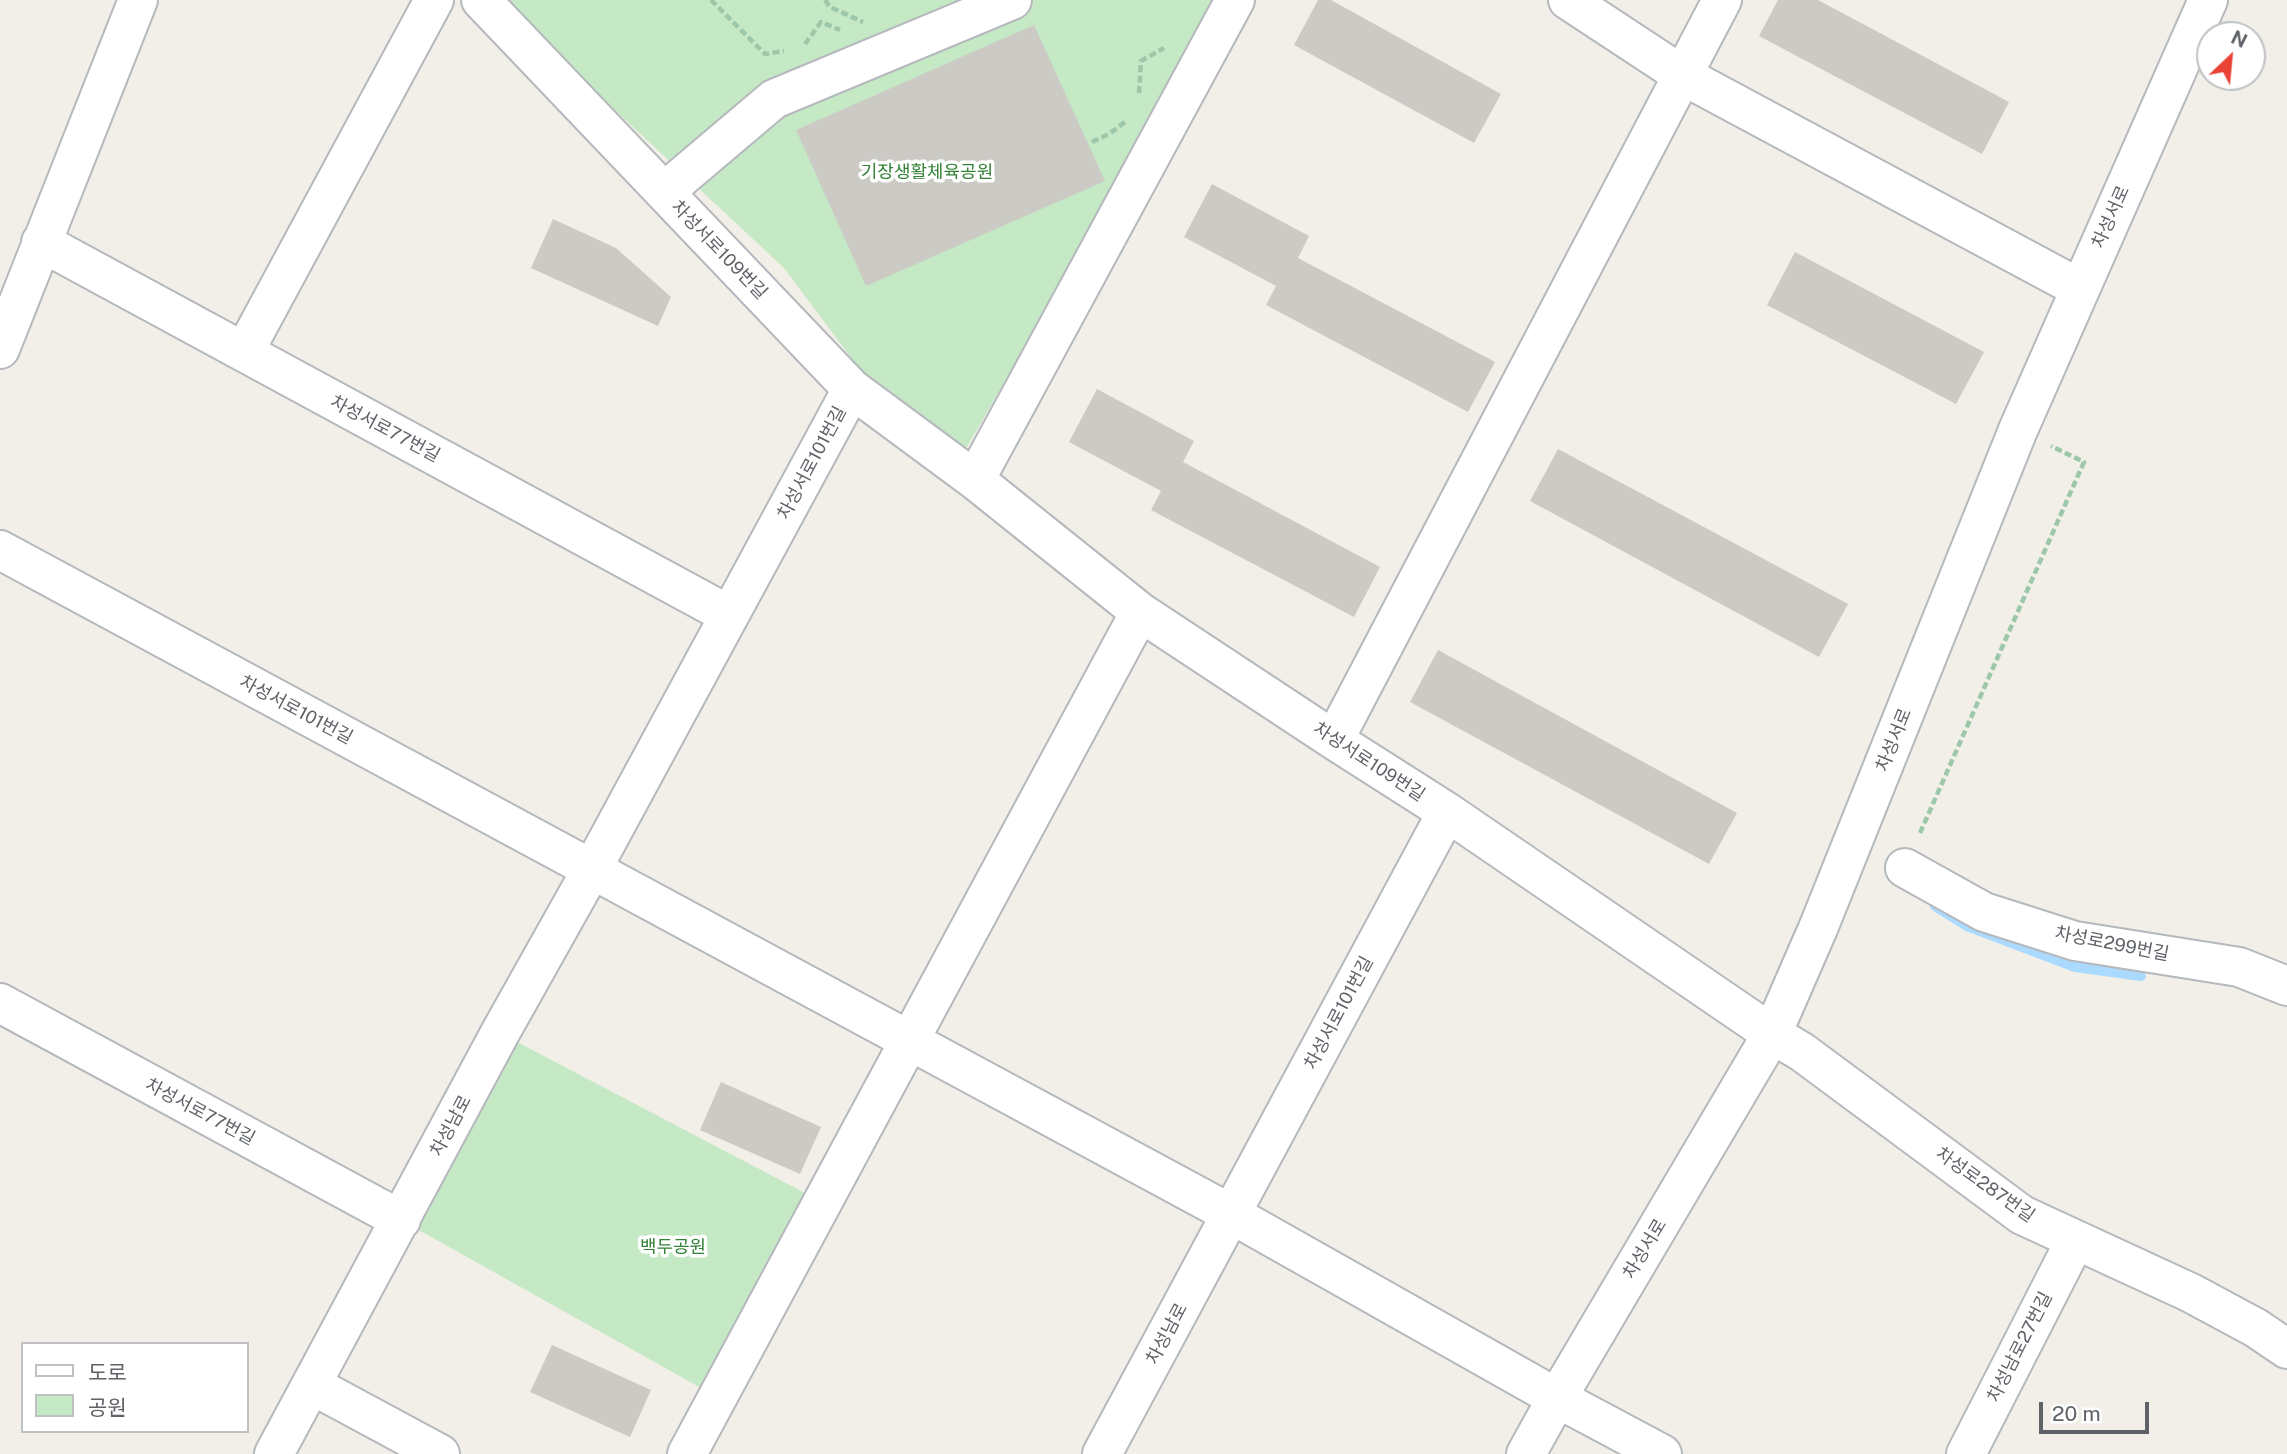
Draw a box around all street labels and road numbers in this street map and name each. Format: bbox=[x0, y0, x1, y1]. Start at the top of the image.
street label: 차성서로 bbox=[2088, 182, 2134, 252]
street label: 차성서로109번길 bbox=[666, 196, 772, 304]
street label: 차성서로77번길 bbox=[326, 391, 444, 467]
street label: 차성서로101번길 bbox=[773, 403, 851, 523]
street label: 차성서로101번길 bbox=[236, 671, 356, 749]
street label: 차성서로 bbox=[1872, 705, 1916, 775]
street label: 차성서로109번길 bbox=[1309, 718, 1429, 806]
street label: 차성로299번길 bbox=[2053, 922, 2171, 966]
street label: 차성서로101번길 bbox=[1300, 953, 1378, 1073]
street label: 차성서로77번길 bbox=[141, 1074, 259, 1150]
street label: 차성남로 bbox=[426, 1092, 476, 1160]
street label: 차성로287번길 bbox=[1931, 1143, 2039, 1227]
street label: 차성서로 bbox=[1619, 1215, 1671, 1283]
street label: 차성남로27번길 bbox=[1983, 1288, 2057, 1406]
street label: 차성남로 bbox=[1142, 1300, 1192, 1368]

